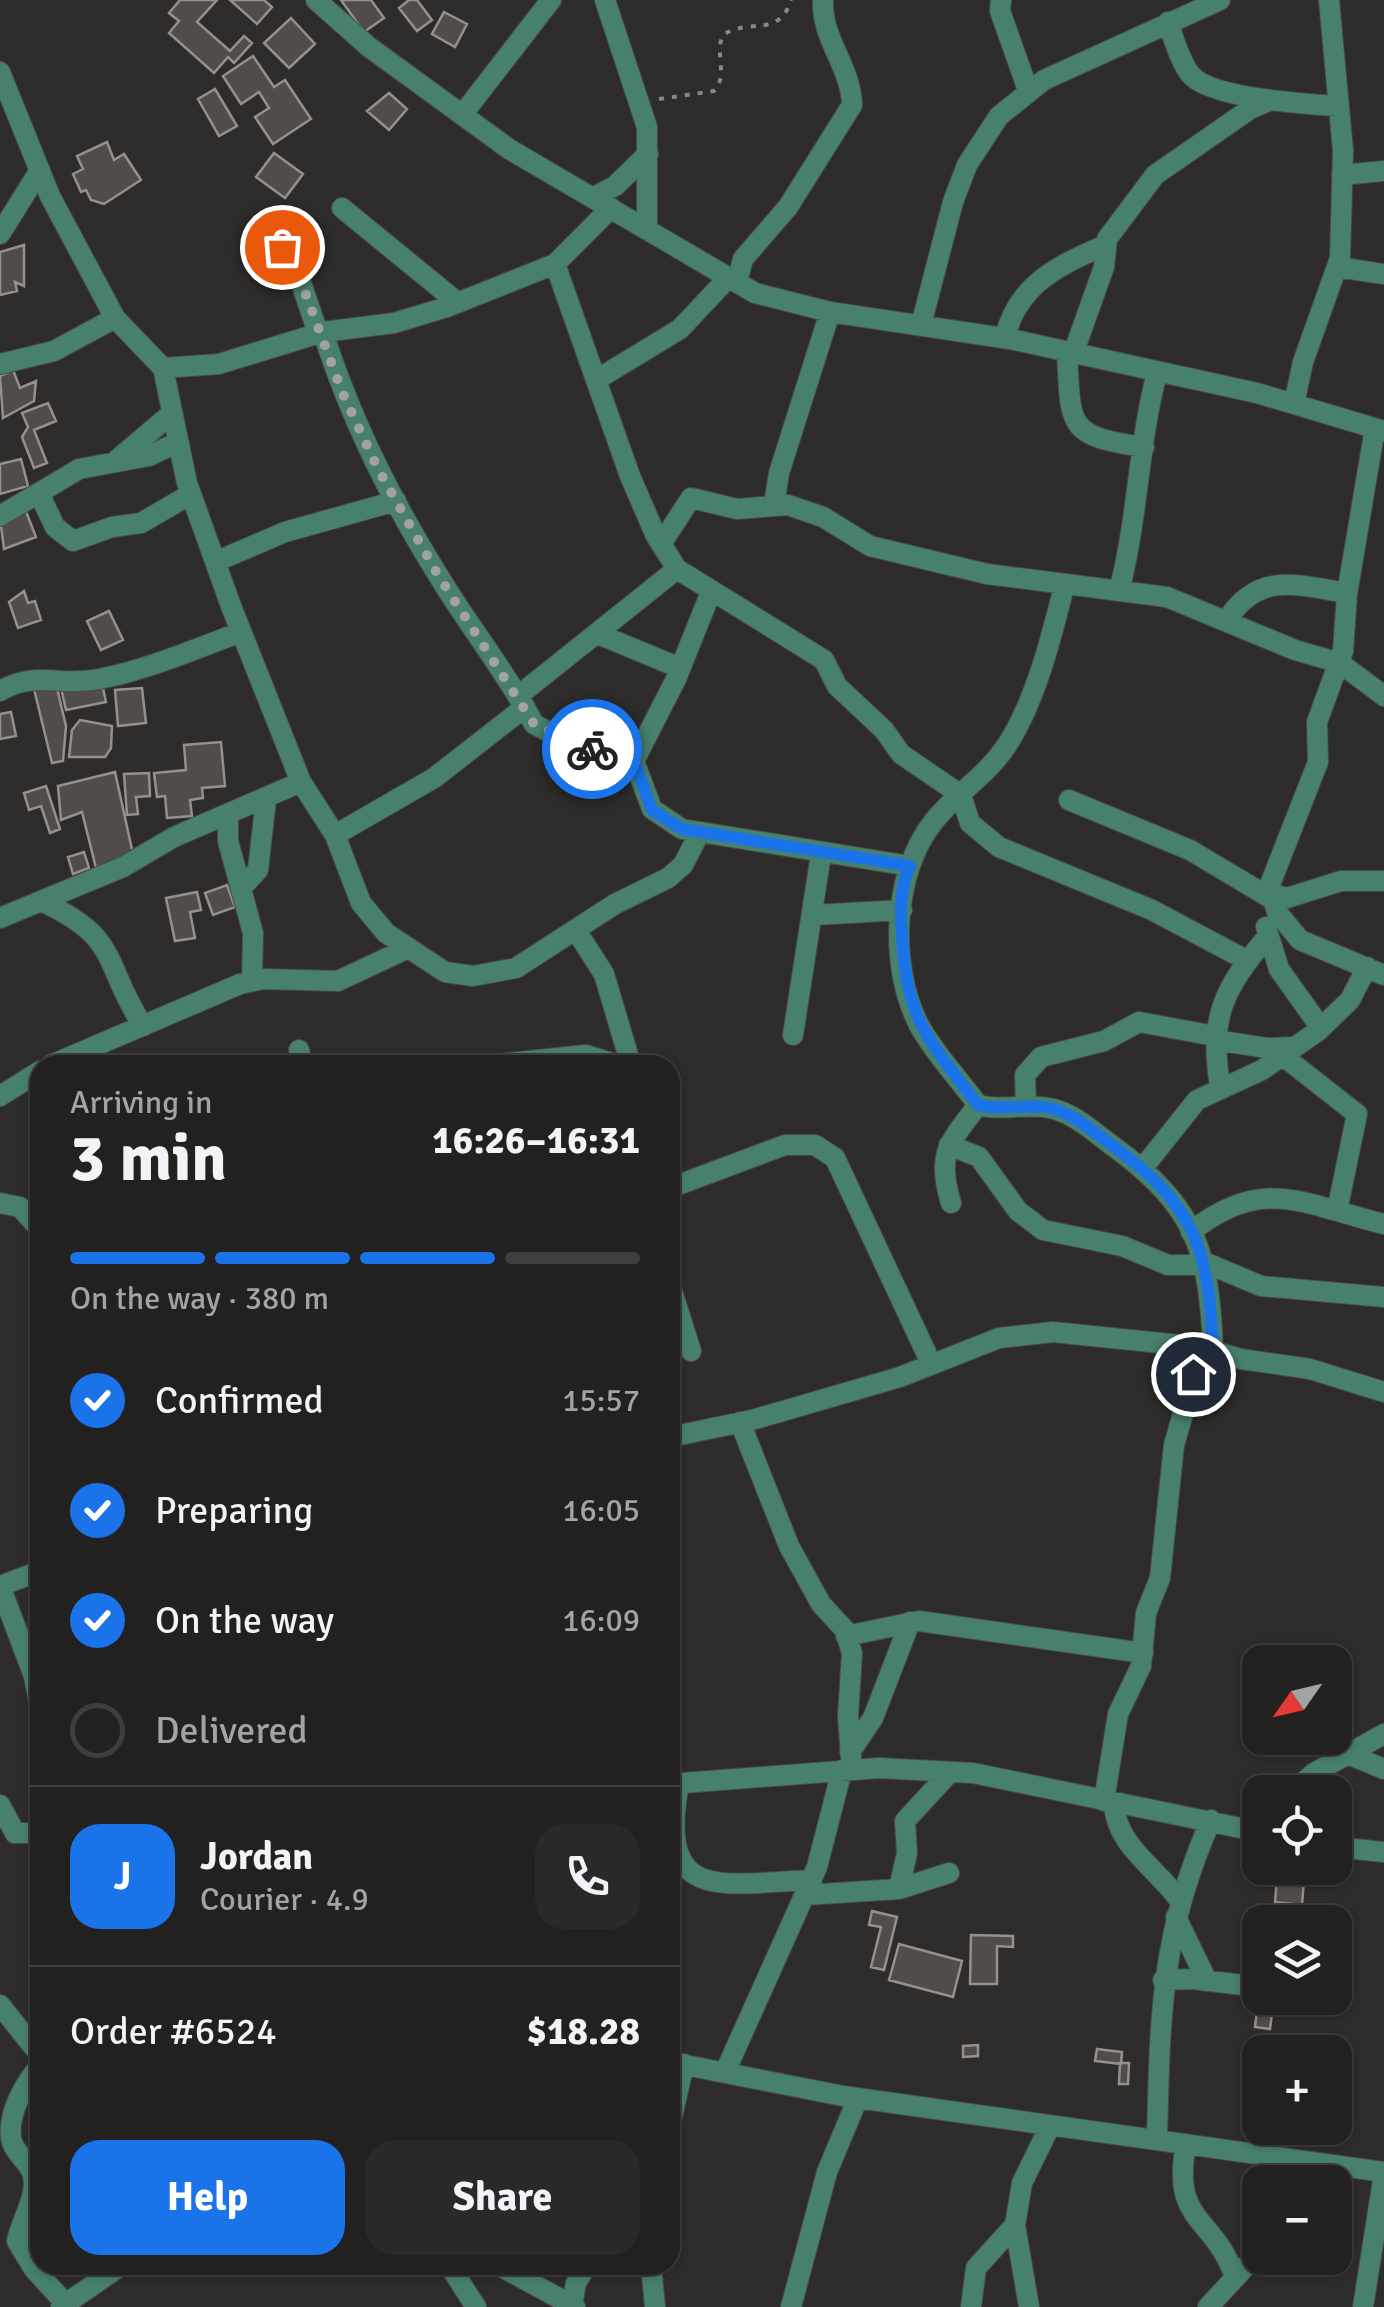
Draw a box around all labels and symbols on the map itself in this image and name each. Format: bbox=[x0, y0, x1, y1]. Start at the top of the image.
pin bbox=[240, 205, 325, 290]
courier bbox=[542, 699, 642, 799]
pin bbox=[1151, 1332, 1236, 1417]
north arrow bbox=[1242, 1645, 1352, 1755]

